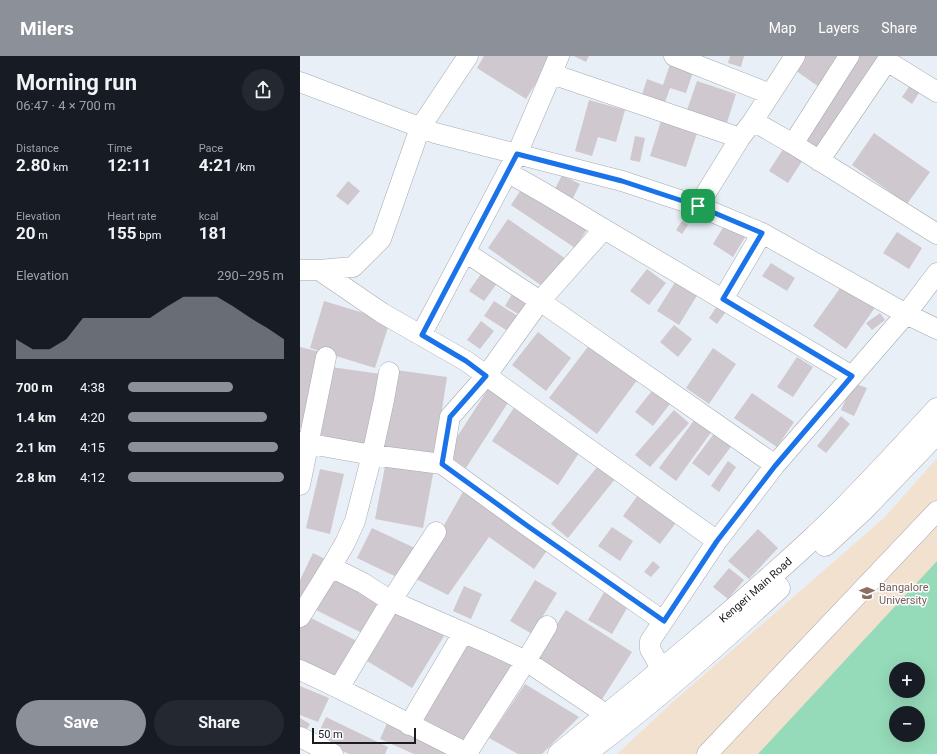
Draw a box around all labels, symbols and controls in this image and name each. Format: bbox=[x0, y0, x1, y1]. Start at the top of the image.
text: Milers bbox=[20, 17, 74, 40]
text: Map bbox=[769, 20, 796, 36]
text: Layers bbox=[818, 20, 859, 36]
text: Share bbox=[881, 20, 917, 36]
button: share bbox=[242, 69, 284, 111]
text: Morning run bbox=[16, 70, 137, 95]
text: 06:47 · 4 × 700 m bbox=[16, 98, 115, 113]
text: Distance bbox=[16, 142, 59, 155]
text: Time bbox=[107, 142, 132, 155]
text: Pace bbox=[199, 142, 223, 155]
text: 2.80 bbox=[16, 155, 50, 175]
text: 12:11 bbox=[107, 155, 151, 175]
text: 4:21 bbox=[199, 155, 233, 175]
text: km bbox=[50, 161, 68, 174]
text: /km bbox=[233, 161, 255, 174]
pin bbox=[681, 189, 715, 223]
icon: arrive bbox=[687, 195, 709, 217]
text: Elevation bbox=[16, 210, 61, 223]
text: Heart rate bbox=[107, 210, 156, 223]
text: kcal bbox=[199, 210, 219, 223]
text: 20 bbox=[16, 223, 36, 243]
text: 155 bbox=[107, 223, 137, 243]
text: 181 bbox=[199, 223, 228, 243]
text: m bbox=[36, 229, 48, 242]
text: bpm bbox=[137, 229, 161, 242]
text: Elevation bbox=[16, 268, 69, 283]
text: 290–295 m bbox=[217, 268, 284, 283]
text: 700 m bbox=[16, 380, 53, 395]
text: 4:38 bbox=[80, 380, 105, 395]
text: 1.4 km bbox=[16, 410, 56, 425]
text: 4:20 bbox=[80, 410, 105, 425]
text: 2.1 km bbox=[16, 440, 56, 455]
text: 4:15 bbox=[80, 440, 105, 455]
text: 2.8 km bbox=[16, 470, 56, 485]
text: 4:12 bbox=[80, 470, 105, 485]
street label: Kengeri Main Road bbox=[716, 554, 794, 625]
place label: Bangalore University bbox=[879, 581, 929, 607]
school or university icon: Bangalore University bbox=[858, 584, 876, 602]
map controls bbox=[889, 662, 925, 742]
button: + bbox=[889, 662, 925, 698]
button: Save bbox=[16, 700, 146, 746]
button: Share bbox=[154, 700, 284, 746]
button: − bbox=[889, 706, 925, 742]
scale bar bbox=[312, 726, 416, 745]
text: 50 m bbox=[318, 728, 343, 741]

